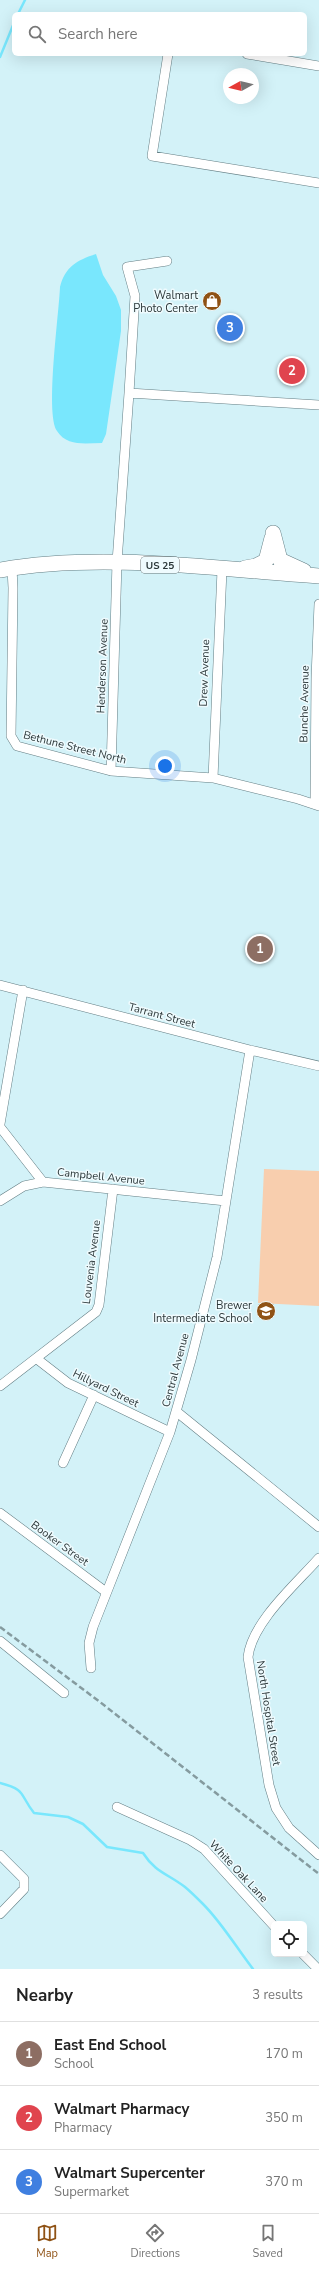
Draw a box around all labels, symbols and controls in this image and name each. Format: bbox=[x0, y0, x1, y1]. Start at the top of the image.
search box bbox=[12, 12, 307, 56]
icon: search bbox=[26, 23, 48, 45]
text: Search here bbox=[58, 24, 138, 44]
north arrow bbox=[223, 68, 259, 104]
place label: Walmart Photo Center bbox=[133, 288, 198, 316]
shop icon: Walmart Photo Center bbox=[201, 290, 223, 312]
pin: 3 bbox=[217, 313, 243, 343]
pin: 2 bbox=[279, 356, 305, 386]
road number: US 25 bbox=[141, 557, 179, 573]
street label: Henderson Avenue bbox=[93, 618, 112, 714]
street label: Drew Avenue bbox=[196, 639, 213, 707]
street label: Bunche Avenue bbox=[296, 665, 313, 743]
street label: Bethune Street North bbox=[22, 727, 128, 768]
your location bbox=[155, 756, 175, 776]
pin: 1 bbox=[247, 934, 273, 964]
street label: Tarrant Street bbox=[127, 999, 197, 1032]
street label: Campbell Avenue bbox=[56, 1164, 146, 1189]
street label: Louvenia Avenue bbox=[79, 1219, 104, 1305]
place label: Brewer Intermediate School bbox=[153, 1298, 253, 1326]
school or university icon: Brewer Intermediate School bbox=[255, 1300, 277, 1322]
street label: Central Avenue bbox=[158, 1331, 193, 1409]
street label: Hillyard Street bbox=[70, 1366, 141, 1411]
street label: Booker Street bbox=[28, 1517, 92, 1569]
street label: North Hospital Street bbox=[253, 1660, 284, 1767]
street label: White Oak Lane bbox=[206, 1837, 271, 1906]
map controls bbox=[271, 1921, 307, 1957]
button: locate bbox=[271, 1921, 307, 1957]
text: Nearby bbox=[16, 1984, 73, 2007]
text: 3 results bbox=[252, 1986, 303, 2004]
text: East End School bbox=[54, 2035, 166, 2055]
text: 1 bbox=[25, 2045, 33, 2063]
text: 170 m bbox=[265, 2045, 303, 2063]
text: School bbox=[54, 2055, 94, 2073]
text: Walmart Pharmacy bbox=[54, 2099, 189, 2119]
text: 2 bbox=[25, 2109, 33, 2127]
text: 350 m bbox=[265, 2109, 303, 2127]
text: Pharmacy bbox=[54, 2119, 112, 2137]
text: Walmart Supercenter bbox=[54, 2163, 205, 2183]
text: 3 bbox=[25, 2173, 33, 2191]
text: 370 m bbox=[265, 2173, 303, 2191]
text: Supermarket bbox=[54, 2183, 129, 2201]
tab: Map bbox=[36, 2222, 58, 2261]
tab: Directions bbox=[130, 2222, 180, 2261]
tab: Saved bbox=[252, 2222, 283, 2261]

